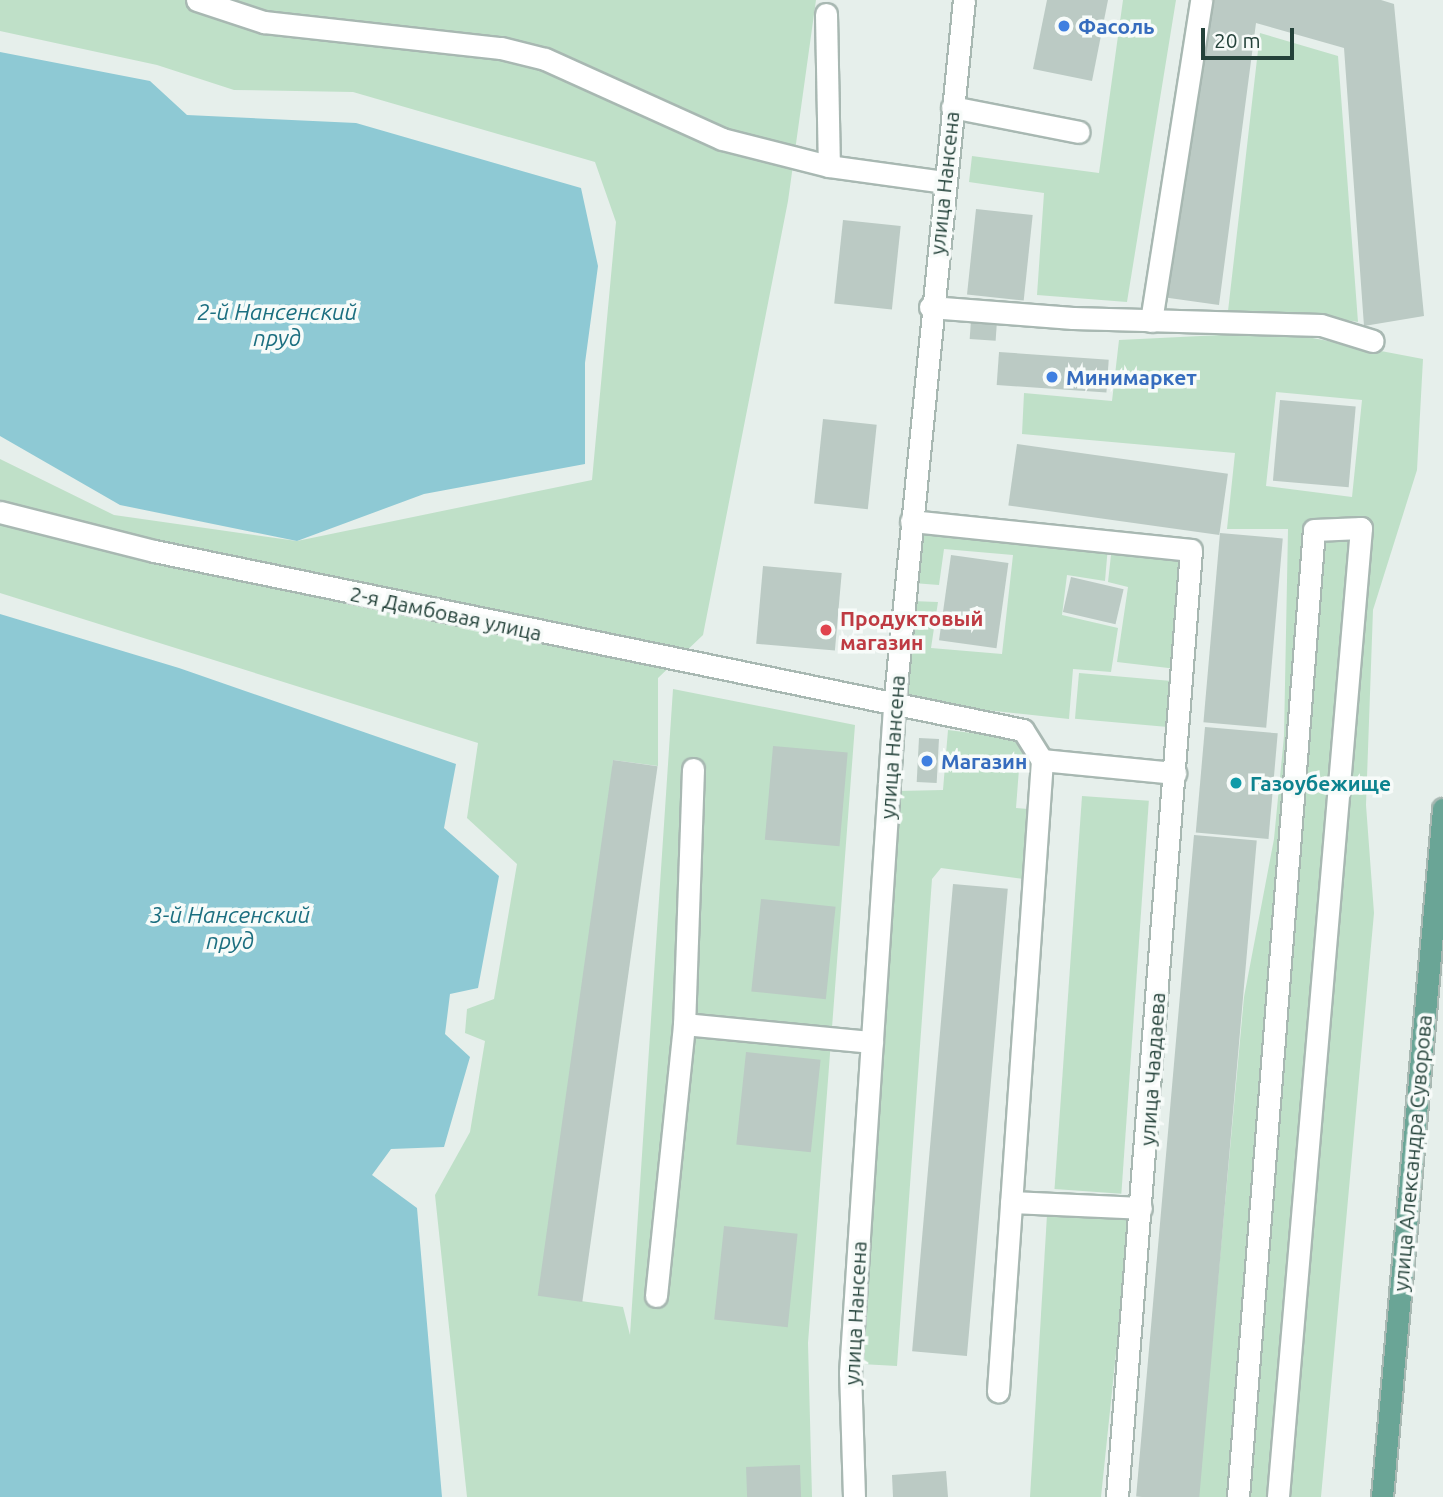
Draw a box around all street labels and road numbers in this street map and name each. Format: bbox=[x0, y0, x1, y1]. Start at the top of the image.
street label: улица Нансена bbox=[924, 110, 964, 256]
street label: 2-я Дамбовая улица bbox=[348, 580, 544, 646]
street label: улица Нансена bbox=[874, 674, 910, 820]
street label: улица Чаадаева bbox=[1134, 991, 1170, 1147]
street label: улица Александра Суворова bbox=[1387, 1014, 1437, 1292]
street label: улица Нансена bbox=[839, 1240, 871, 1386]

